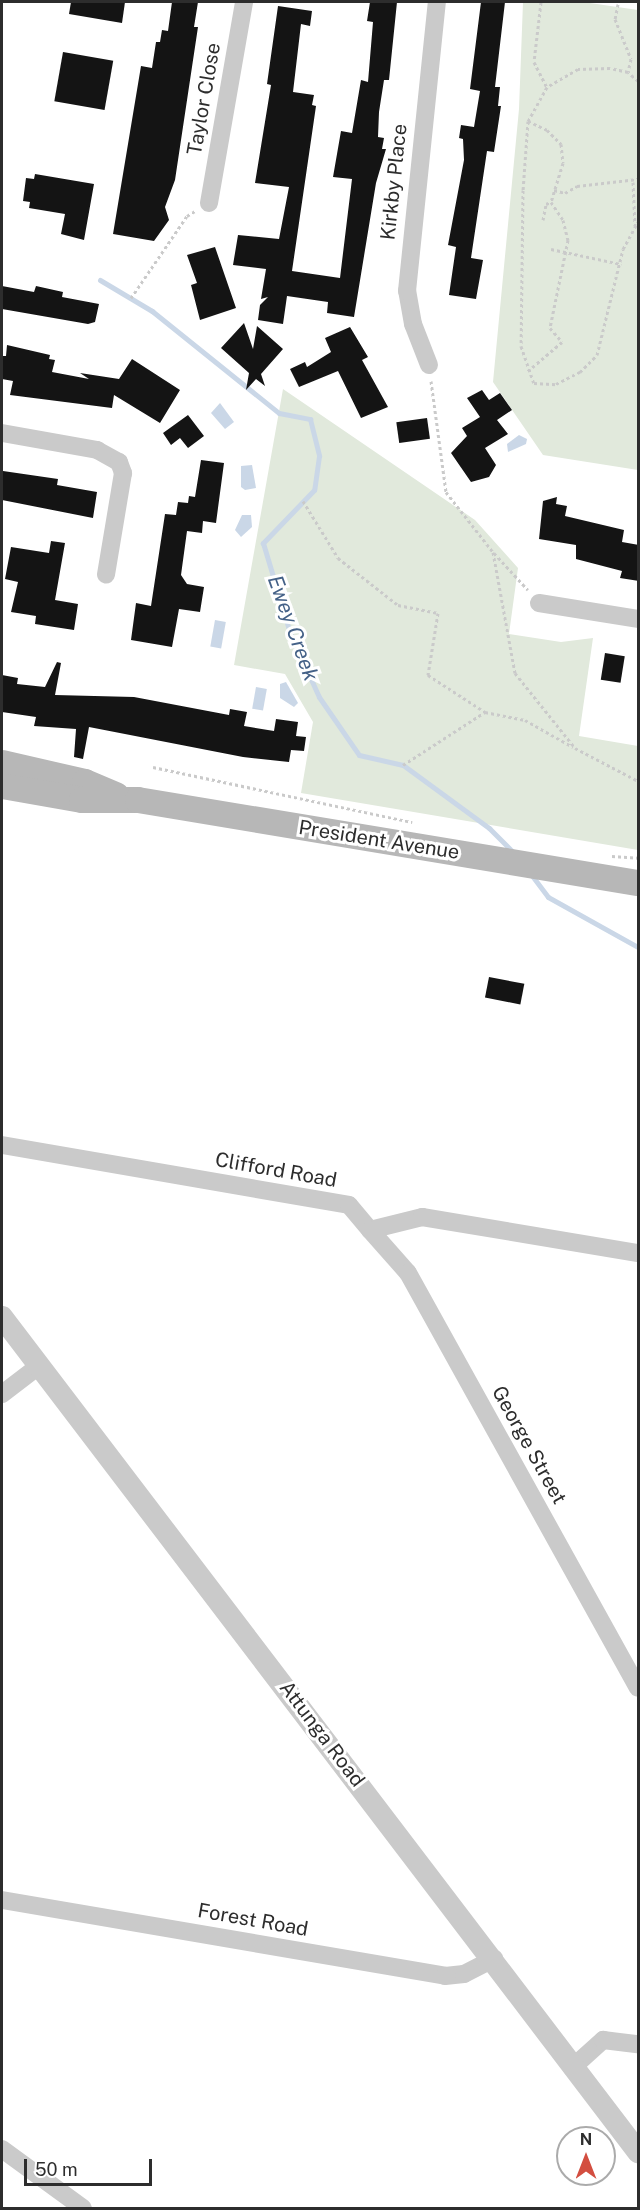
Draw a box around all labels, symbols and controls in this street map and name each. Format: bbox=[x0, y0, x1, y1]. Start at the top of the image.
street label: Taylor Close bbox=[182, 41, 226, 157]
street label: Kirkby Place bbox=[376, 123, 412, 241]
water label: Ewey Creek bbox=[262, 572, 324, 684]
street label: President Avenue bbox=[297, 815, 461, 865]
street label: Clifford Road bbox=[213, 1148, 339, 1192]
street label: George Street bbox=[487, 1382, 571, 1508]
street label: Attunga Road bbox=[274, 1676, 370, 1792]
street label: Forest Road bbox=[196, 1898, 310, 1942]
north arrow bbox=[556, 2126, 616, 2186]
text: N bbox=[580, 2130, 592, 2149]
scale bar bbox=[27, 2147, 154, 2185]
text: 50 m bbox=[35, 2159, 78, 2180]

